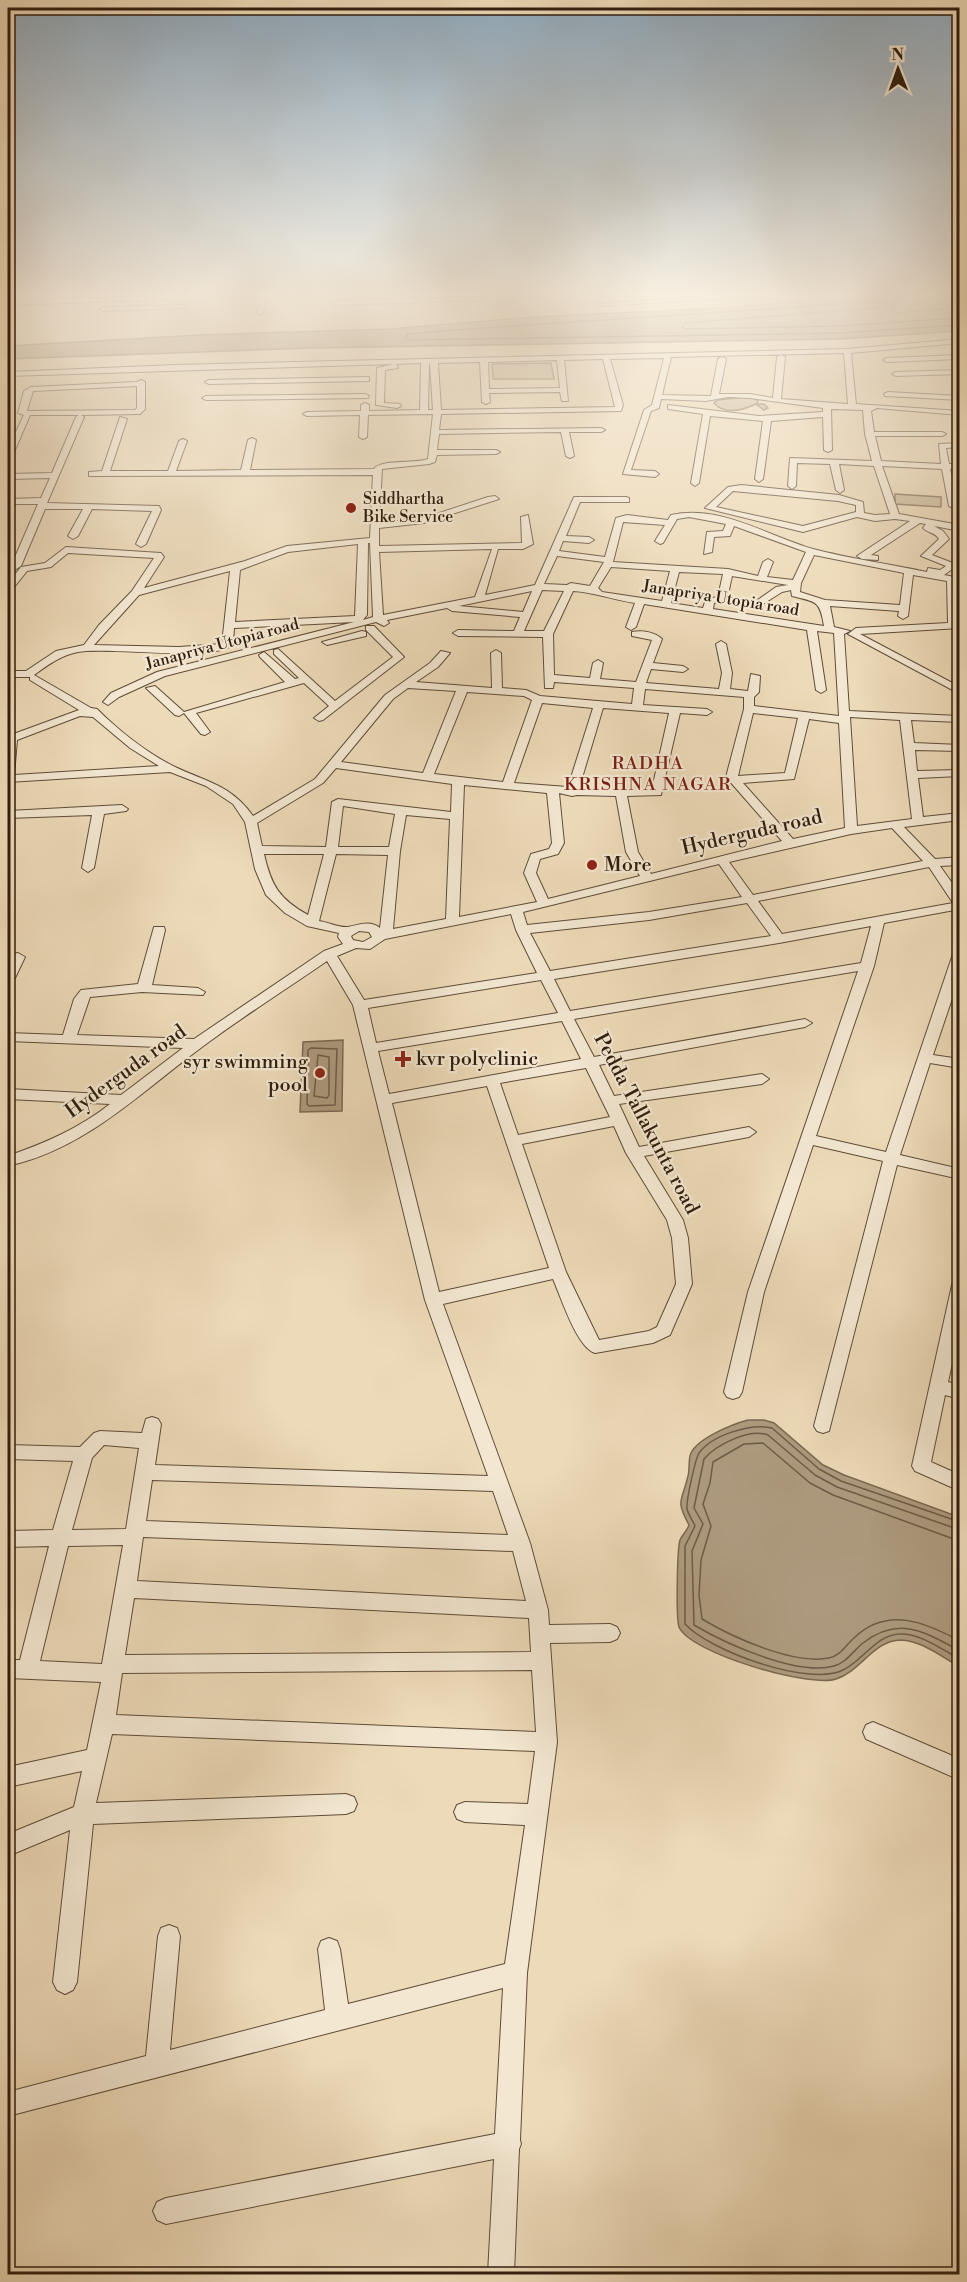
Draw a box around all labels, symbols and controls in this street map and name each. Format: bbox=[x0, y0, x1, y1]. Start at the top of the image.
north arrow bbox=[868, 39, 928, 99]
text: N bbox=[891, 45, 905, 65]
place label: Siddhartha Bike Service bbox=[362, 489, 453, 527]
marker: Siddhartha Bike Service bbox=[344, 501, 358, 515]
street label: Janapriya Utopia road bbox=[640, 576, 801, 620]
street label: Janapriya Utopia road bbox=[142, 614, 301, 674]
district label: RADHA KRISHNA NAGAR bbox=[564, 752, 732, 796]
street label: Hyderguda road bbox=[679, 805, 825, 861]
place label: More bbox=[604, 853, 652, 878]
marker: More bbox=[585, 858, 599, 872]
street label: Hyderguda road bbox=[61, 1019, 192, 1124]
street label: Pedda Tallakunta road bbox=[588, 1029, 705, 1219]
place label: kvr polyclinic bbox=[416, 1047, 538, 1072]
place label: syr swimming pool bbox=[183, 1050, 309, 1098]
marker: kvr polyclinic bbox=[394, 1050, 412, 1068]
marker: syr swimming pool bbox=[313, 1066, 327, 1080]

